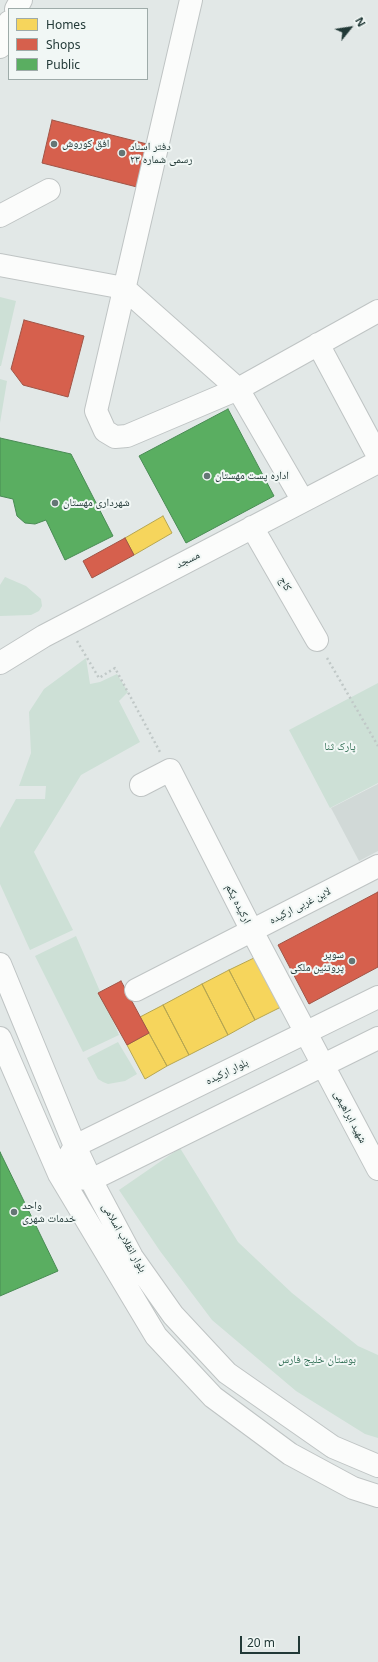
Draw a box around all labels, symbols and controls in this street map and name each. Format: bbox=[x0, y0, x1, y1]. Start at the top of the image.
legend bbox=[8, 8, 148, 80]
north arrow bbox=[330, 8, 370, 48]
text: N bbox=[352, 14, 370, 29]
text: Homes bbox=[46, 16, 86, 33]
text: Shops bbox=[46, 36, 80, 53]
text: Public bbox=[46, 56, 80, 73]
place label: افق کوروش bbox=[62, 137, 109, 151]
marker: افق کوروش bbox=[49, 139, 59, 149]
place label: دفتر اسناد رسمی شماره ۲۳ bbox=[130, 140, 192, 166]
marker: دفتر اسناد رسمی شماره ۲۳ bbox=[117, 148, 127, 158]
place label: اداره پست مهستان bbox=[215, 469, 289, 483]
marker: اداره پست مهستان bbox=[202, 471, 212, 481]
place label: شهرداری مهستان bbox=[63, 496, 130, 510]
marker: شهرداری مهستان bbox=[50, 498, 60, 508]
street label: مسجد bbox=[174, 548, 202, 572]
street label: کاج bbox=[276, 574, 294, 594]
park label: پارک ثنا bbox=[324, 740, 356, 754]
street label: ارکیده یکم bbox=[222, 882, 254, 926]
street label: لاین غربی ارکیده bbox=[267, 885, 333, 927]
place label: سوپر پروتئین ملکی bbox=[290, 948, 344, 974]
marker: سوپر پروتئین ملکی bbox=[347, 956, 357, 966]
street label: بلوار ارکیده bbox=[204, 1056, 250, 1088]
street label: شهید ابراهیمی bbox=[331, 1088, 369, 1146]
place label: واحد خدمات شهری bbox=[22, 1199, 76, 1225]
street label: بلوار انقلاب اسلامی bbox=[99, 1201, 149, 1275]
marker: واحد خدمات شهری bbox=[9, 1207, 19, 1217]
park label: بوستان خلیج فارس bbox=[278, 1353, 356, 1367]
scale bar bbox=[242, 1628, 302, 1654]
text: 20 m bbox=[247, 1634, 275, 1651]

